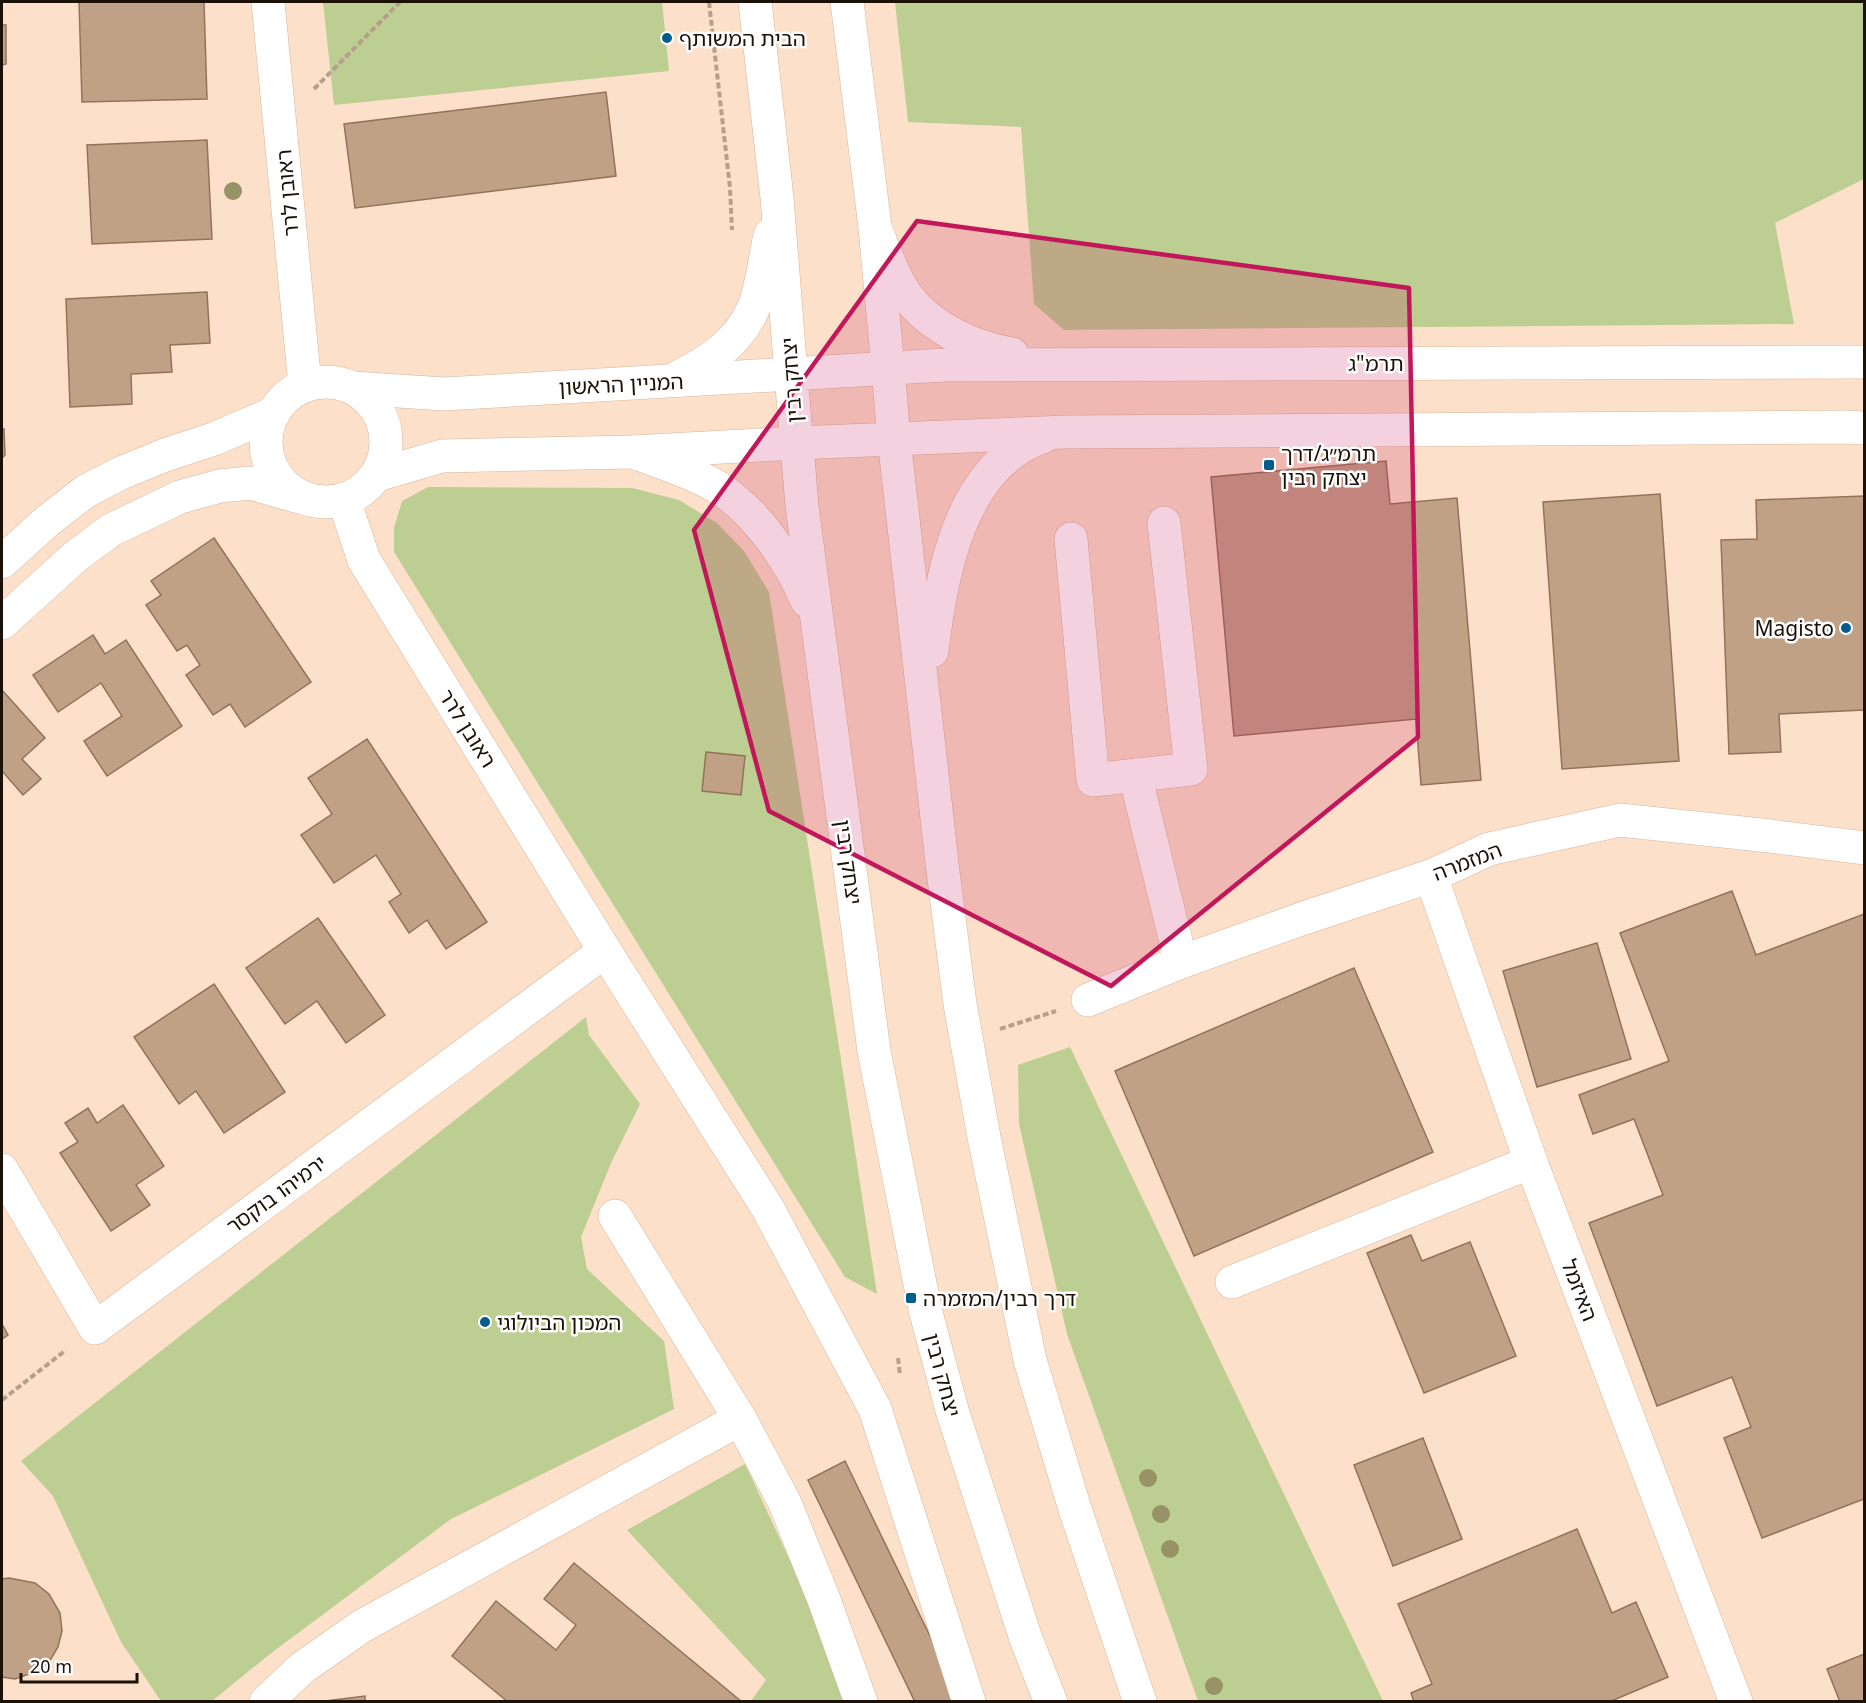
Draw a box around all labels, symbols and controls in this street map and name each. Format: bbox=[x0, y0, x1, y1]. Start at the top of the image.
place label: הבית המשותף bbox=[679, 24, 806, 52]
marker: הבית המשותף bbox=[660, 31, 674, 45]
street label: ראובן לרר bbox=[269, 148, 305, 238]
street label: יצחק רבין bbox=[774, 336, 808, 424]
street label: תרמ"ג bbox=[1348, 349, 1404, 377]
street label: המניין הראשון bbox=[558, 367, 684, 401]
place label: תרמ״ג/דרך יצחק רבין bbox=[1281, 439, 1376, 491]
marker: תרמ״ג/דרך יצחק רבין bbox=[1262, 458, 1276, 472]
place label: Magisto bbox=[1754, 614, 1834, 642]
marker: Magisto bbox=[1839, 621, 1853, 635]
street label: ראובן לרר bbox=[433, 684, 503, 772]
street label: יצחק רבין bbox=[829, 818, 869, 906]
street label: המזמרה bbox=[1428, 835, 1506, 887]
street label: ירמיהו בוקסר bbox=[220, 1148, 332, 1240]
street label: האיזמל bbox=[1555, 1255, 1605, 1325]
place label: דרך רבין/המזמרה bbox=[923, 1284, 1076, 1312]
marker: דרך רבין/המזמרה bbox=[904, 1291, 918, 1305]
place label: המכון הביולוגי bbox=[497, 1308, 621, 1336]
marker: המכון הביולוגי bbox=[478, 1315, 492, 1329]
street label: יצחק רבין bbox=[918, 1330, 968, 1420]
scale bar bbox=[21, 1646, 136, 1684]
text: 20 m bbox=[30, 1654, 72, 1678]

